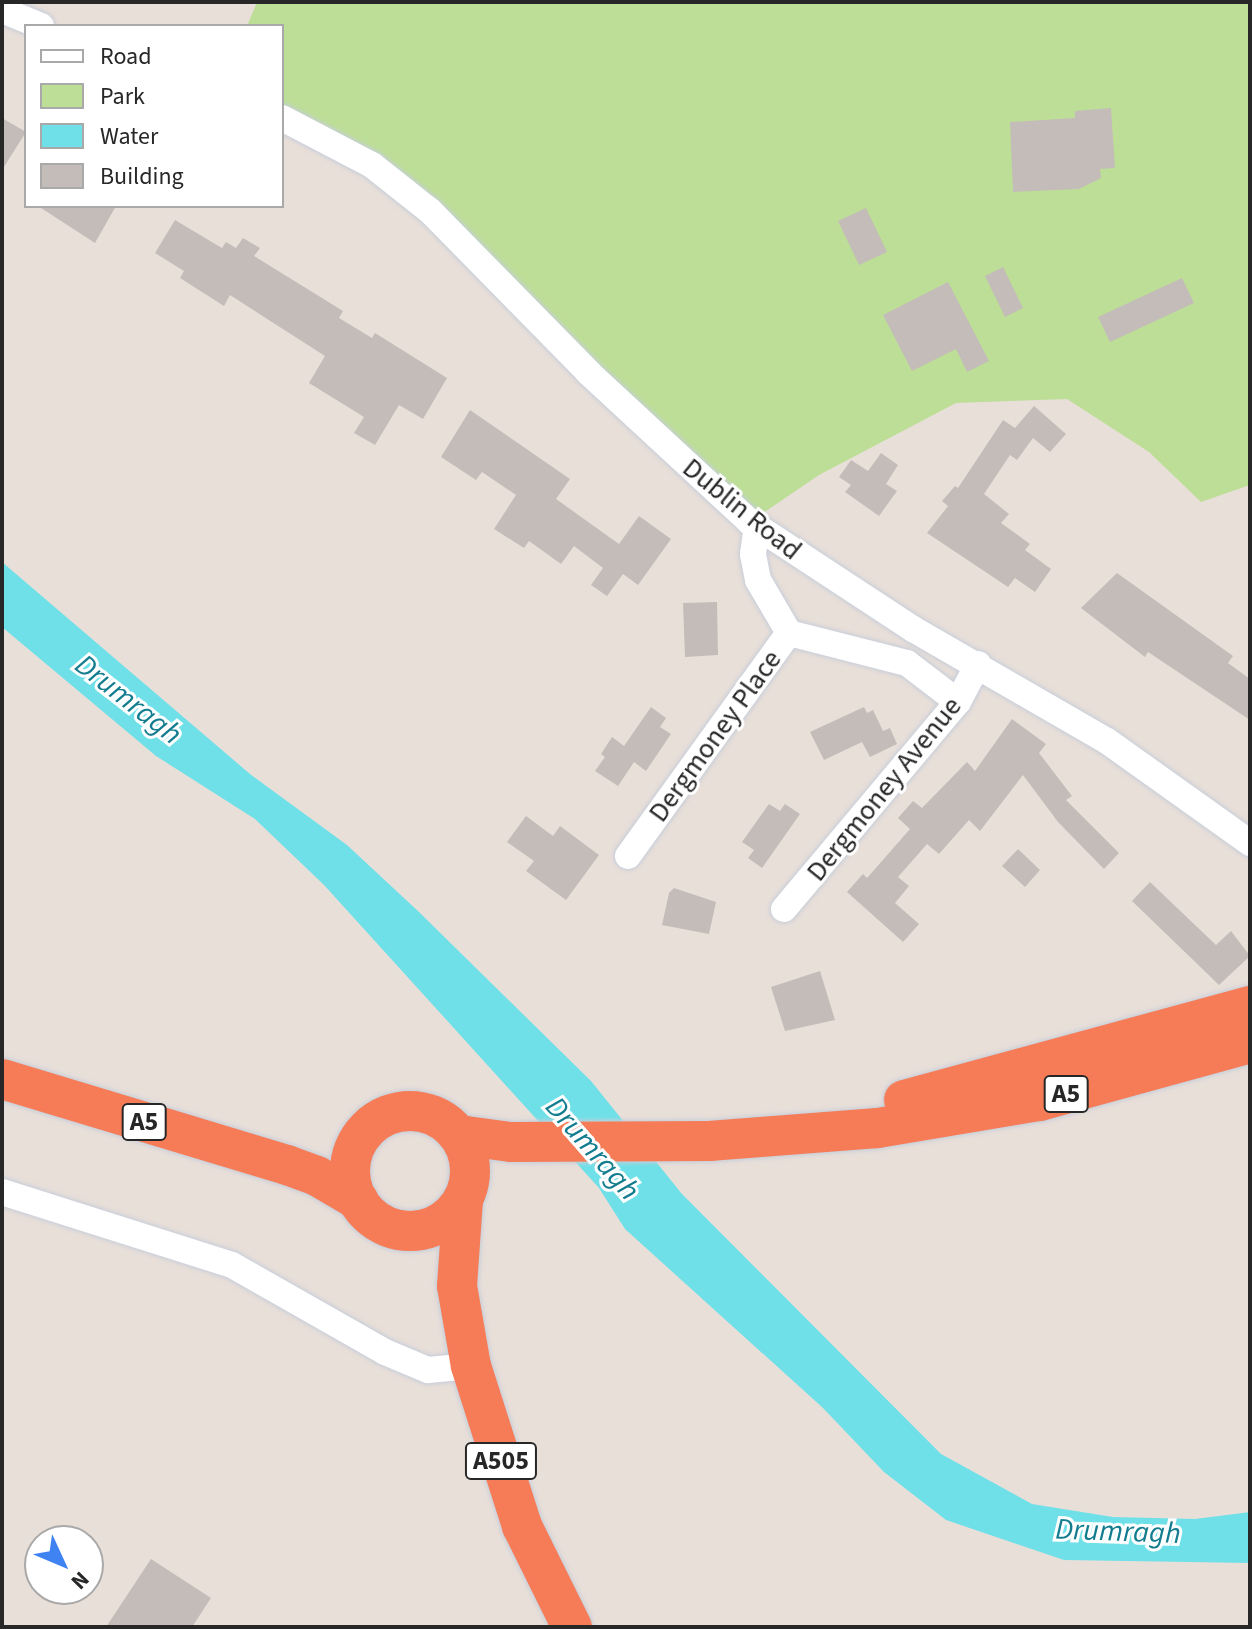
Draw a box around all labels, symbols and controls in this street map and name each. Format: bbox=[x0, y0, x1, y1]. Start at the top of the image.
legend bbox=[24, 24, 284, 208]
text: Road bbox=[100, 39, 152, 74]
text: Park bbox=[100, 79, 145, 114]
text: Water bbox=[100, 119, 158, 154]
text: Building bbox=[100, 159, 184, 194]
street label: Dublin Road bbox=[676, 451, 808, 567]
street label: Dergmoney Place bbox=[641, 644, 789, 828]
water label: Drumragh bbox=[68, 647, 188, 753]
street label: Dergmoney Avenue bbox=[799, 690, 969, 888]
road number: A5 bbox=[1042, 1072, 1090, 1116]
water label: Drumragh bbox=[537, 1090, 647, 1208]
road number: A5 bbox=[120, 1100, 168, 1144]
road number: A505 bbox=[463, 1439, 539, 1483]
water label: Drumragh bbox=[1055, 1512, 1181, 1552]
north arrow bbox=[24, 1525, 104, 1605]
text: N bbox=[63, 1564, 96, 1597]

